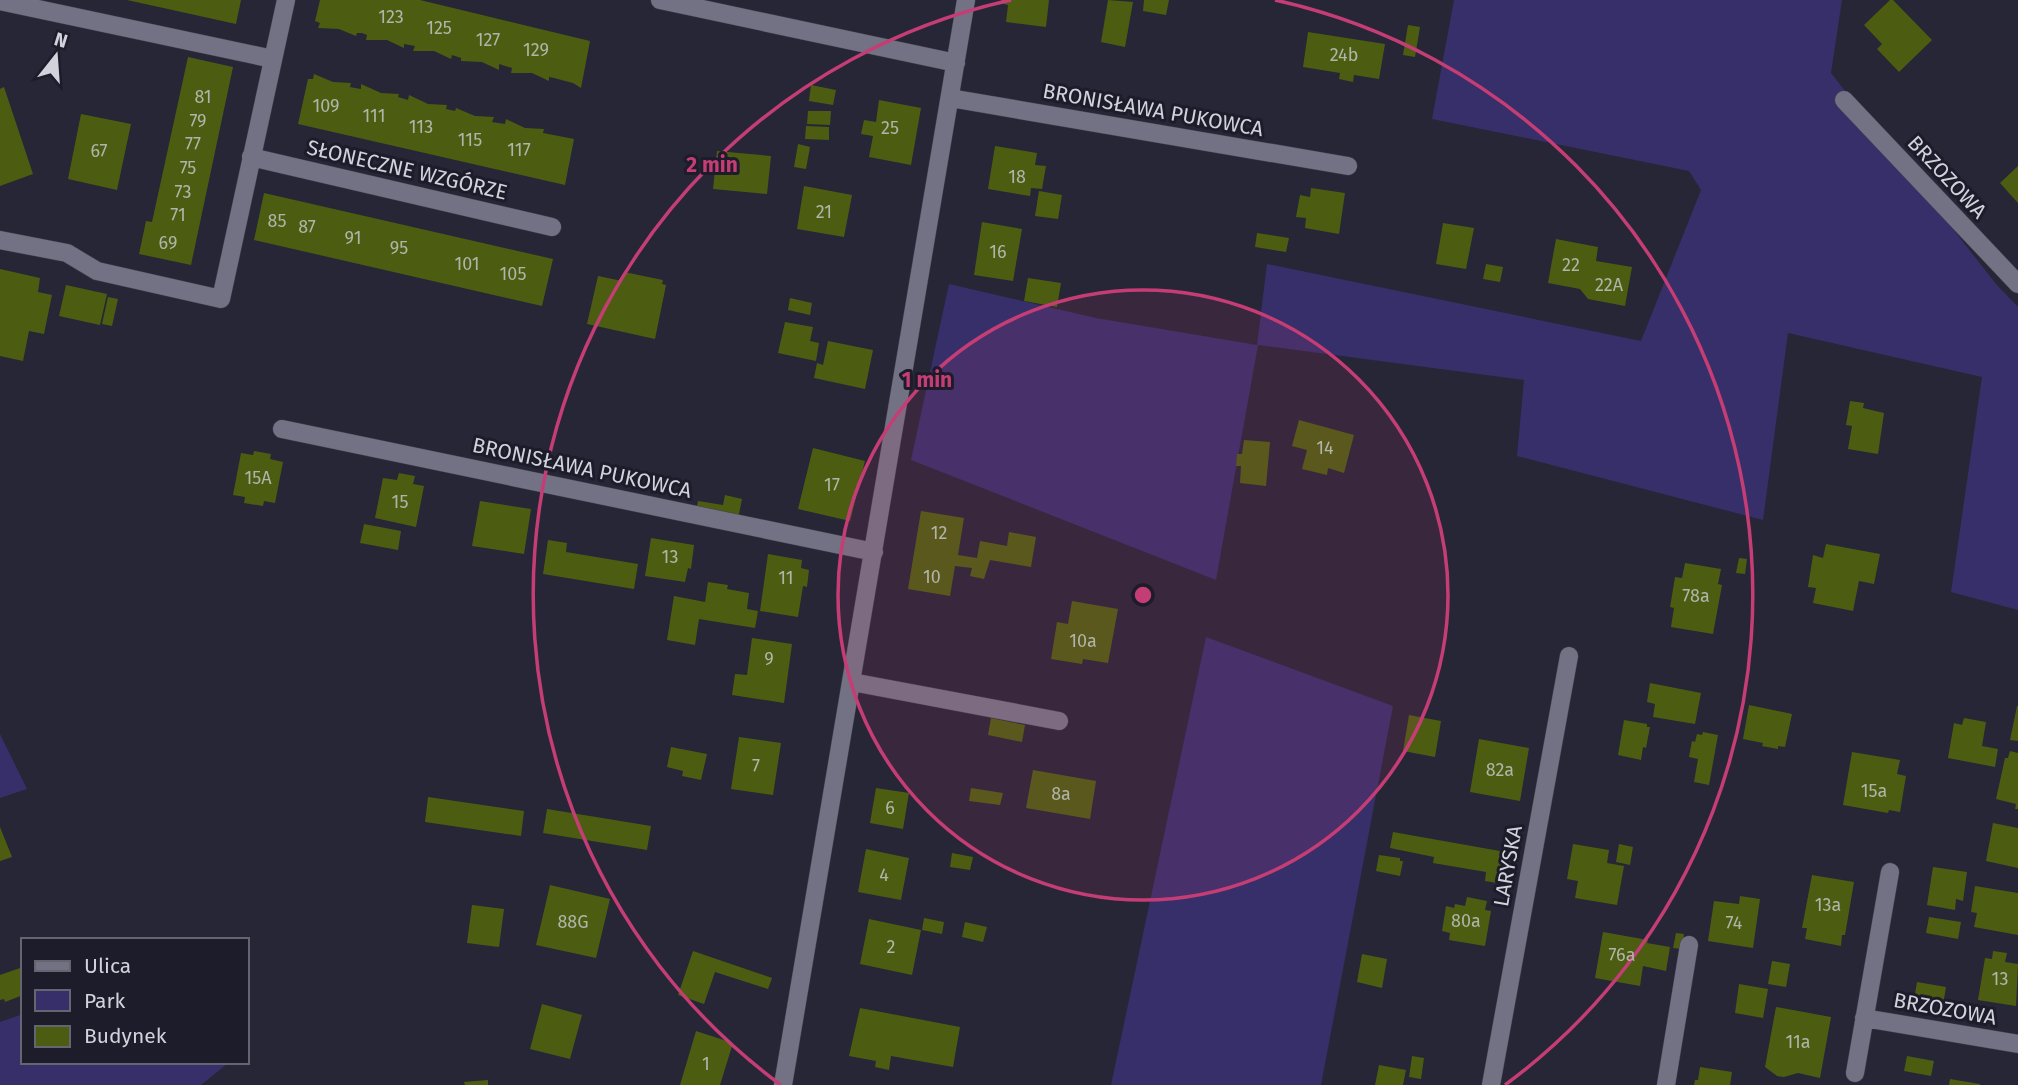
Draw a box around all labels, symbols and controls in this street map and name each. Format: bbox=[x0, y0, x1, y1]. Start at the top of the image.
house number: 123 bbox=[378, 6, 404, 28]
house number: 125 bbox=[426, 17, 452, 39]
north arrow bbox=[21, 21, 91, 91]
text: N bbox=[51, 27, 70, 53]
house number: 127 bbox=[476, 29, 500, 51]
house number: 129 bbox=[523, 39, 549, 61]
house number: 24b bbox=[1330, 44, 1358, 66]
street label: BRONISŁAWA PUKOWCA bbox=[1041, 78, 1265, 142]
house number: 81 bbox=[194, 86, 212, 108]
house number: 109 bbox=[312, 95, 340, 117]
house number: 111 bbox=[363, 105, 385, 127]
house number: 79 bbox=[189, 110, 207, 132]
house number: 113 bbox=[409, 116, 433, 138]
house number: 25 bbox=[881, 117, 899, 139]
house number: 115 bbox=[458, 129, 482, 151]
street label: BRZOZOWA bbox=[1902, 130, 1992, 224]
house number: 77 bbox=[185, 133, 201, 155]
street label: SŁONECZNE WZGÓRZE bbox=[304, 134, 510, 206]
house number: 117 bbox=[507, 139, 531, 161]
house number: 67 bbox=[90, 140, 108, 162]
text: 2 min bbox=[686, 152, 738, 178]
house number: 75 bbox=[180, 157, 196, 179]
house number: 18 bbox=[1008, 166, 1026, 188]
house number: 73 bbox=[175, 181, 191, 203]
house number: 21 bbox=[816, 201, 832, 223]
house number: 71 bbox=[170, 204, 186, 226]
house number: 85 bbox=[268, 210, 286, 232]
house number: 87 bbox=[298, 216, 316, 238]
house number: 91 bbox=[345, 227, 361, 249]
house number: 69 bbox=[159, 232, 177, 254]
house number: 95 bbox=[390, 237, 408, 259]
house number: 16 bbox=[989, 241, 1007, 263]
house number: 101 bbox=[454, 253, 480, 275]
house number: 22 bbox=[1562, 254, 1580, 276]
house number: 105 bbox=[500, 263, 526, 285]
house number: 22A bbox=[1595, 274, 1624, 296]
text: 1 min bbox=[902, 367, 952, 393]
street label: BRONISŁAWA PUKOWCA bbox=[470, 432, 694, 504]
house number: 14 bbox=[1316, 437, 1334, 459]
house number: 15A bbox=[244, 467, 272, 489]
house number: 17 bbox=[824, 474, 840, 496]
house number: 15 bbox=[392, 491, 408, 513]
house number: 12 bbox=[931, 522, 947, 544]
house number: 13 bbox=[662, 546, 678, 568]
house number: 10 bbox=[923, 566, 941, 588]
house number: 11 bbox=[778, 567, 794, 589]
centre of rings bbox=[1131, 583, 1155, 607]
house number: 78a bbox=[1682, 585, 1710, 607]
house number: 10a bbox=[1069, 630, 1097, 652]
house number: 9 bbox=[764, 648, 774, 670]
house number: 7 bbox=[752, 755, 760, 777]
house number: 82a bbox=[1486, 759, 1514, 781]
house number: 15a bbox=[1861, 780, 1887, 802]
house number: 8a bbox=[1051, 783, 1071, 805]
house number: 6 bbox=[885, 797, 895, 819]
street label: LARYSKA bbox=[1488, 824, 1528, 908]
house number: 4 bbox=[879, 864, 889, 886]
house number: 13a bbox=[1815, 894, 1841, 916]
house number: 80a bbox=[1451, 910, 1481, 932]
house number: 88G bbox=[557, 911, 589, 933]
house number: 74 bbox=[1726, 912, 1743, 934]
house number: 2 bbox=[887, 936, 896, 958]
legend bbox=[21, 938, 248, 1064]
house number: 76a bbox=[1609, 944, 1635, 966]
text: Ulica bbox=[84, 953, 131, 979]
house number: 13 bbox=[1992, 968, 2008, 990]
street label: BRZOZOWA bbox=[1891, 987, 1999, 1031]
text: Park bbox=[84, 988, 126, 1014]
text: Budynek bbox=[84, 1023, 167, 1049]
house number: 11a bbox=[1785, 1031, 1811, 1053]
house number: 1 bbox=[702, 1053, 710, 1075]

